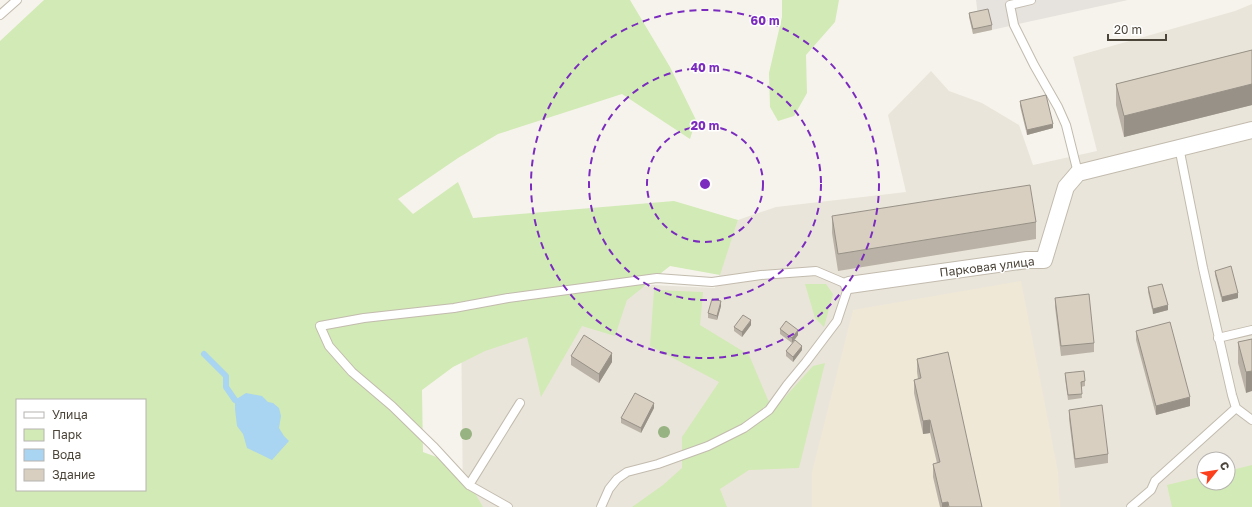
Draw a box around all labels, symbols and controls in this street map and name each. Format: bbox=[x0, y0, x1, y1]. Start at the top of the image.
text: 60 m bbox=[751, 13, 779, 28]
scale bar bbox=[1108, 16, 1166, 42]
text: 20 m bbox=[1114, 22, 1142, 37]
text: 40 m bbox=[691, 60, 719, 75]
text: 20 m bbox=[691, 118, 719, 133]
centre of rings bbox=[698, 177, 712, 191]
street label: Парковая улица bbox=[939, 253, 1035, 280]
legend bbox=[16, 399, 146, 491]
text: Улица bbox=[52, 407, 88, 422]
text: Парк bbox=[52, 427, 82, 442]
text: Вода bbox=[52, 447, 81, 462]
north arrow bbox=[1196, 451, 1236, 491]
text: С bbox=[1218, 459, 1233, 473]
text: Здание bbox=[52, 467, 95, 482]

